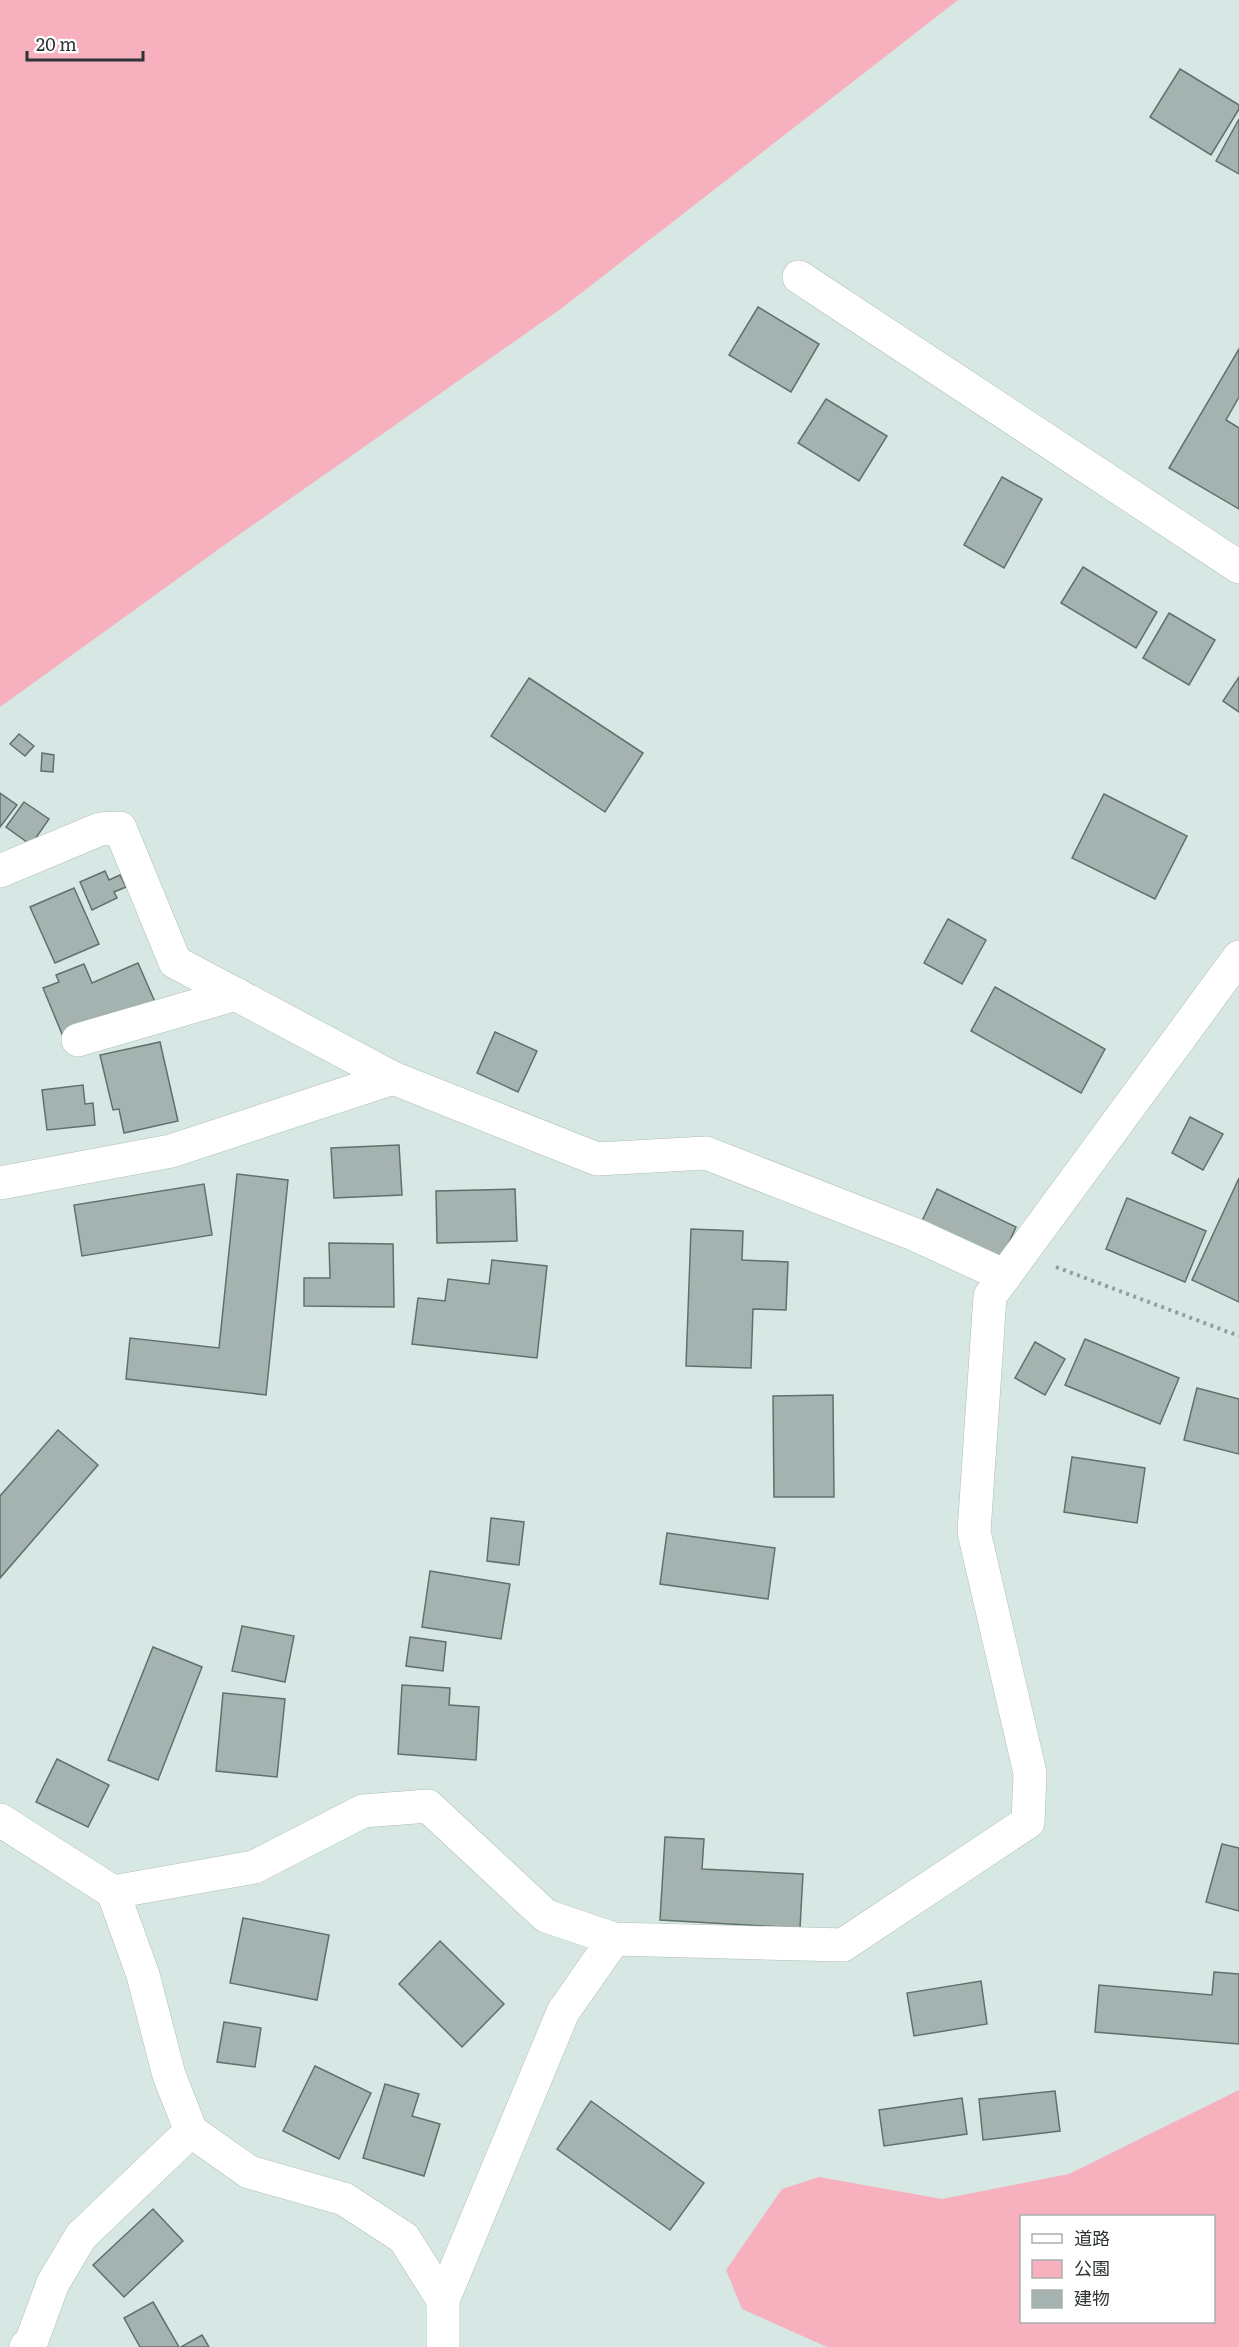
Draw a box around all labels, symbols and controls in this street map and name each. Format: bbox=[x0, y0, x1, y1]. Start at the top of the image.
scale bar bbox=[27, 24, 142, 62]
text: 20 m bbox=[36, 30, 77, 57]
legend bbox=[1020, 2215, 1215, 2323]
text: 道路 bbox=[1074, 2224, 1110, 2251]
text: 公園 bbox=[1074, 2254, 1110, 2281]
text: 建物 bbox=[1074, 2284, 1110, 2311]

